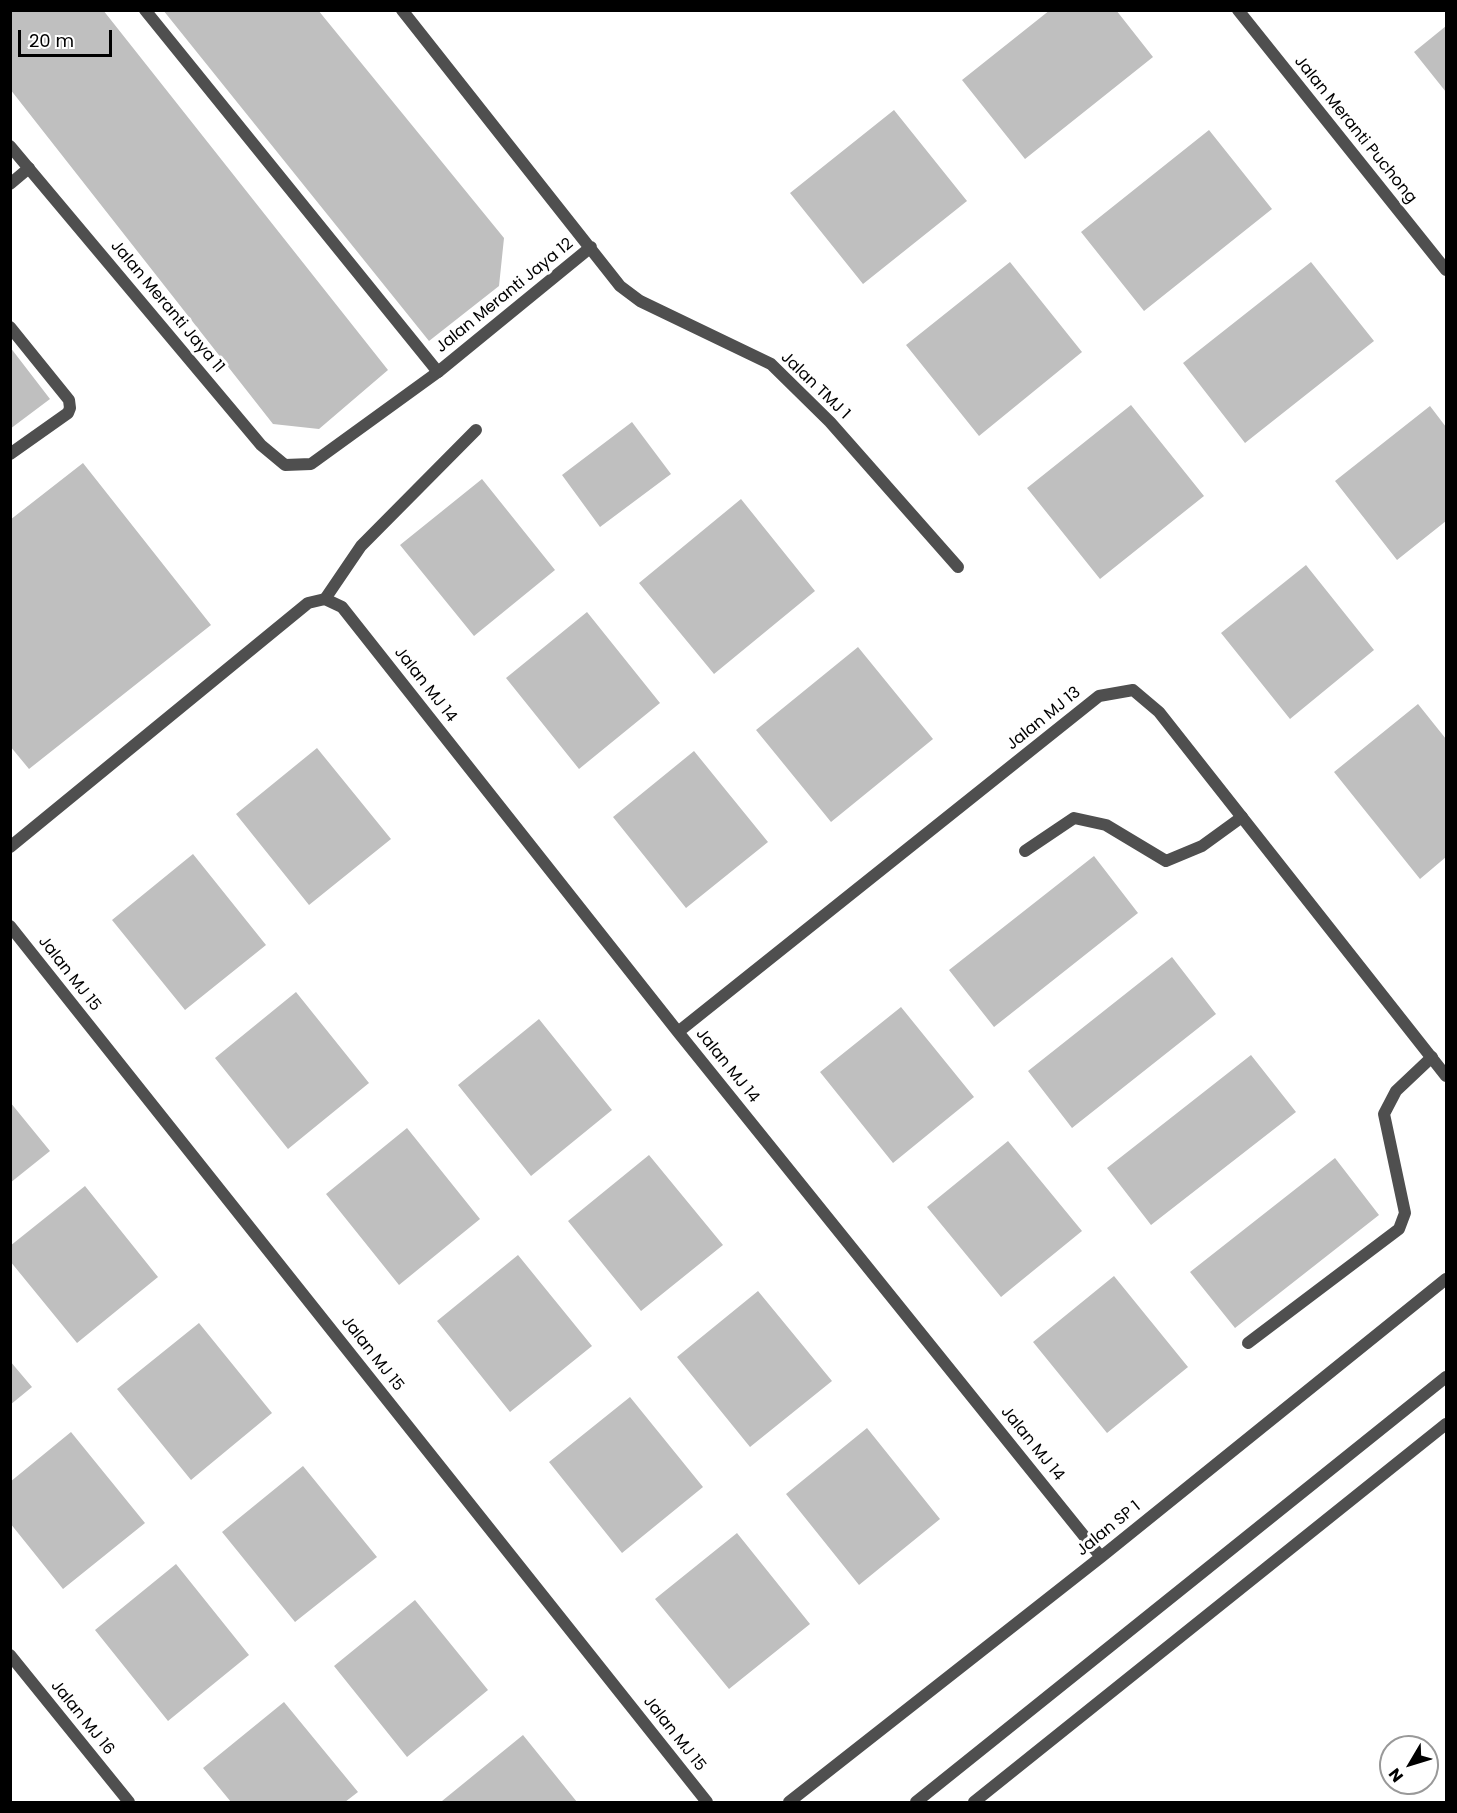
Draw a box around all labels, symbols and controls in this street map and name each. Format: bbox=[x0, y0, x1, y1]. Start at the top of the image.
scale bar bbox=[21, 18, 116, 56]
text: 20 m bbox=[29, 28, 74, 53]
street label: Jalan Meranti Puchong bbox=[1290, 52, 1420, 208]
street label: Jalan Meranti Jaya 12 bbox=[433, 235, 577, 357]
street label: Jalan Meranti Jaya 11 bbox=[106, 237, 228, 377]
street label: Jalan TMJ 1 bbox=[776, 348, 854, 424]
street label: Jalan MJ 14 bbox=[390, 644, 460, 726]
street label: Jalan MJ 13 bbox=[1003, 683, 1085, 755]
street label: Jalan MJ 15 bbox=[34, 933, 104, 1015]
street label: Jalan MJ 14 bbox=[691, 1025, 763, 1107]
street label: Jalan MJ 15 bbox=[337, 1313, 407, 1395]
street label: Jalan MJ 14 bbox=[996, 1403, 1068, 1485]
street label: Jalan SP 1 bbox=[1073, 1497, 1145, 1561]
street label: Jalan MJ 16 bbox=[46, 1677, 118, 1759]
street label: Jalan MJ 15 bbox=[639, 1693, 709, 1775]
north arrow bbox=[1379, 1735, 1439, 1795]
text: N bbox=[1383, 1763, 1409, 1787]

